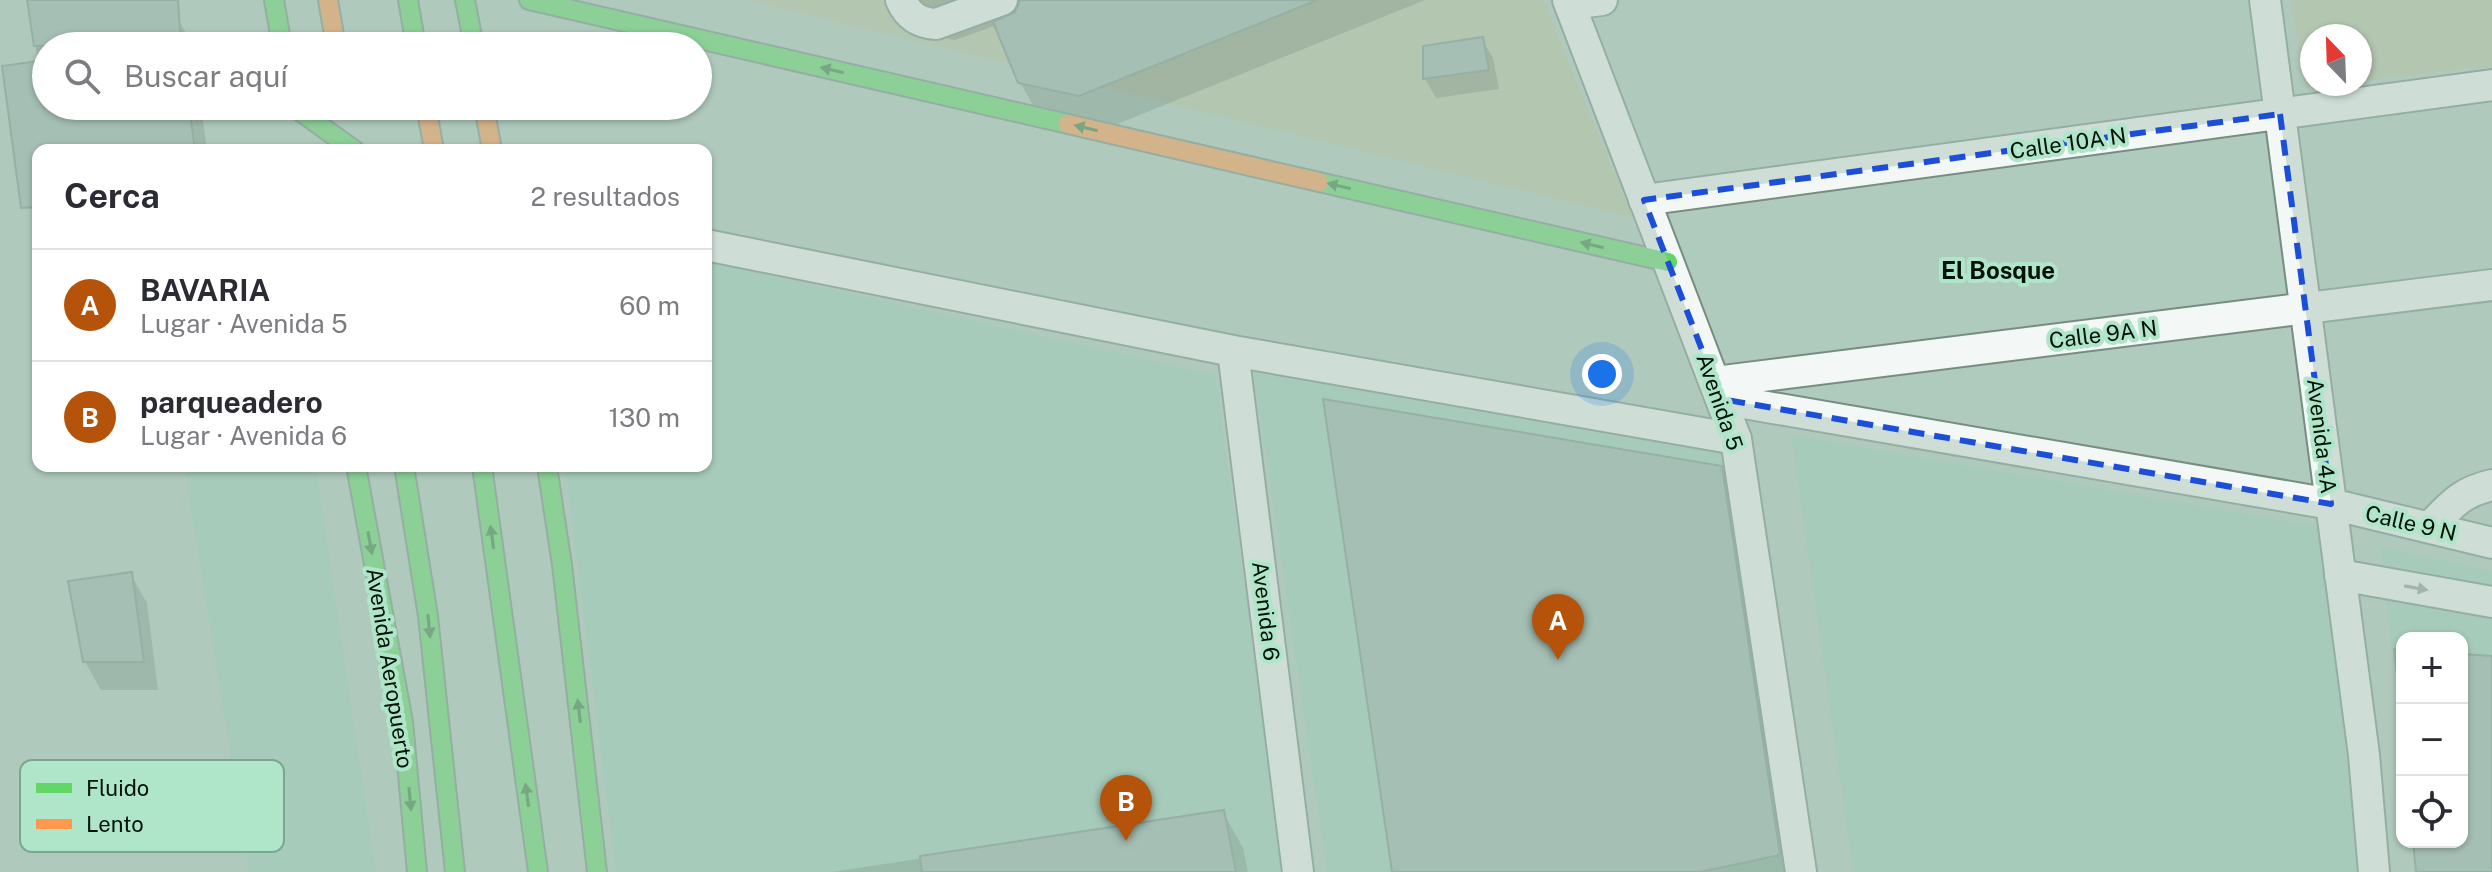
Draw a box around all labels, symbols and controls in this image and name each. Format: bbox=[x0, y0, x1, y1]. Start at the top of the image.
north arrow bbox=[2300, 24, 2372, 96]
search box bbox=[32, 32, 712, 120]
icon: search bbox=[60, 54, 104, 98]
text: Buscar aquí bbox=[124, 58, 288, 94]
one-way arrow bbox=[820, 63, 845, 76]
one-way arrow bbox=[1073, 121, 1098, 134]
street label: Calle 10A N bbox=[2008, 122, 2128, 164]
text: Cerca bbox=[64, 176, 160, 216]
one-way arrow bbox=[1326, 180, 1351, 192]
text: 2 resultados bbox=[531, 181, 680, 212]
one-way arrow bbox=[1580, 238, 1605, 251]
district label: El Bosque bbox=[1941, 256, 2055, 284]
text: BAVARIA bbox=[140, 272, 270, 308]
text: A bbox=[81, 290, 99, 321]
text: 60 m bbox=[619, 290, 680, 321]
text: Lugar · Avenida 5 bbox=[140, 308, 348, 339]
street label: Calle 9A N bbox=[2048, 314, 2158, 354]
street label: Avenida 5 bbox=[1691, 350, 1749, 454]
your location bbox=[1582, 354, 1622, 394]
street label: Avenida 4A bbox=[2302, 377, 2342, 495]
text: parqueadero bbox=[140, 384, 323, 420]
text: B bbox=[81, 402, 99, 433]
text: 130 m bbox=[608, 402, 680, 433]
text: Lugar · Avenida 6 bbox=[140, 420, 347, 451]
street label: Calle 9 N bbox=[2363, 500, 2459, 546]
one-way arrow bbox=[485, 524, 498, 549]
one-way arrow bbox=[365, 531, 377, 556]
street label: Avenida 6 bbox=[1247, 560, 1285, 662]
street label: Avenida Aeropuerto bbox=[361, 566, 419, 770]
one-way arrow bbox=[2404, 583, 2429, 595]
pin: A bbox=[1532, 594, 1584, 660]
one-way arrow bbox=[422, 614, 435, 639]
map controls bbox=[2396, 632, 2468, 848]
button: + bbox=[2396, 632, 2468, 704]
one-way arrow bbox=[572, 698, 585, 723]
button: − bbox=[2396, 704, 2468, 776]
legend bbox=[20, 760, 284, 852]
text: Fluido bbox=[86, 775, 149, 801]
pin: B bbox=[1100, 775, 1152, 841]
button: locate bbox=[2396, 776, 2468, 848]
one-way arrow bbox=[520, 782, 533, 807]
one-way arrow bbox=[404, 787, 417, 812]
text: Lento bbox=[86, 811, 144, 837]

